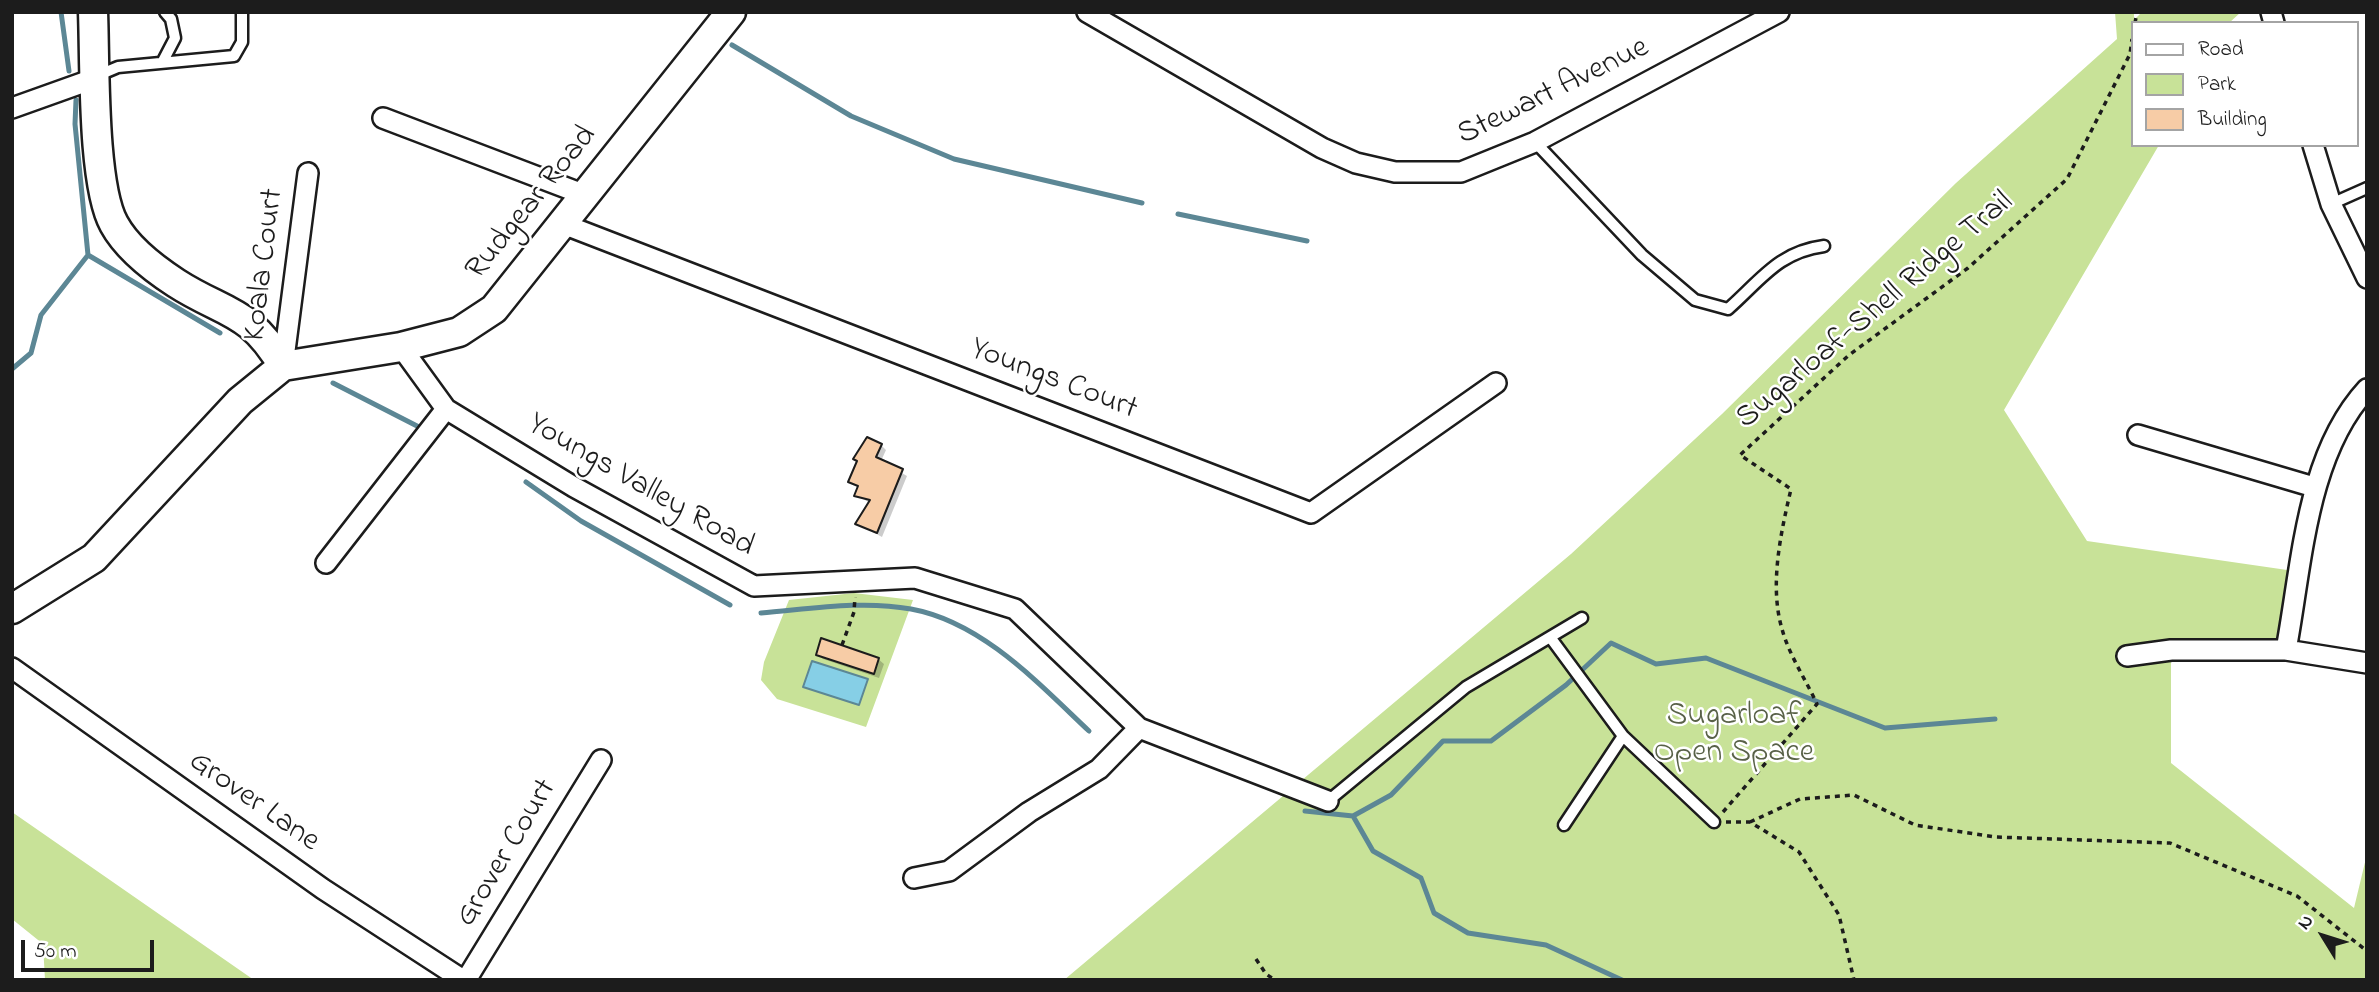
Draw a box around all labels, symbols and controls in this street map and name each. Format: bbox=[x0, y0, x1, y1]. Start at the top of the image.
legend bbox=[2130, 21, 2358, 147]
street label: Stewart Avenue bbox=[1452, 30, 1656, 156]
text: Road bbox=[2198, 35, 2244, 65]
text: Park bbox=[2198, 70, 2236, 100]
text: Building bbox=[2198, 105, 2267, 135]
street label: Rudgear Road bbox=[459, 119, 607, 289]
street label: Sugarloaf-Shell Ridge Trail bbox=[1730, 185, 2022, 439]
street label: Koala Court bbox=[238, 187, 294, 343]
street label: Youngs Court bbox=[964, 332, 1142, 430]
street label: Youngs Valley Road bbox=[520, 406, 760, 568]
park label: Sugarloaf Open Space bbox=[1654, 699, 1814, 774]
street label: Grover Lane bbox=[180, 744, 326, 862]
street label: Grover Court bbox=[449, 773, 567, 935]
north arrow bbox=[2288, 901, 2358, 971]
text: N bbox=[2291, 909, 2321, 936]
scale bar bbox=[24, 926, 158, 970]
text: 50 m bbox=[34, 937, 77, 967]

